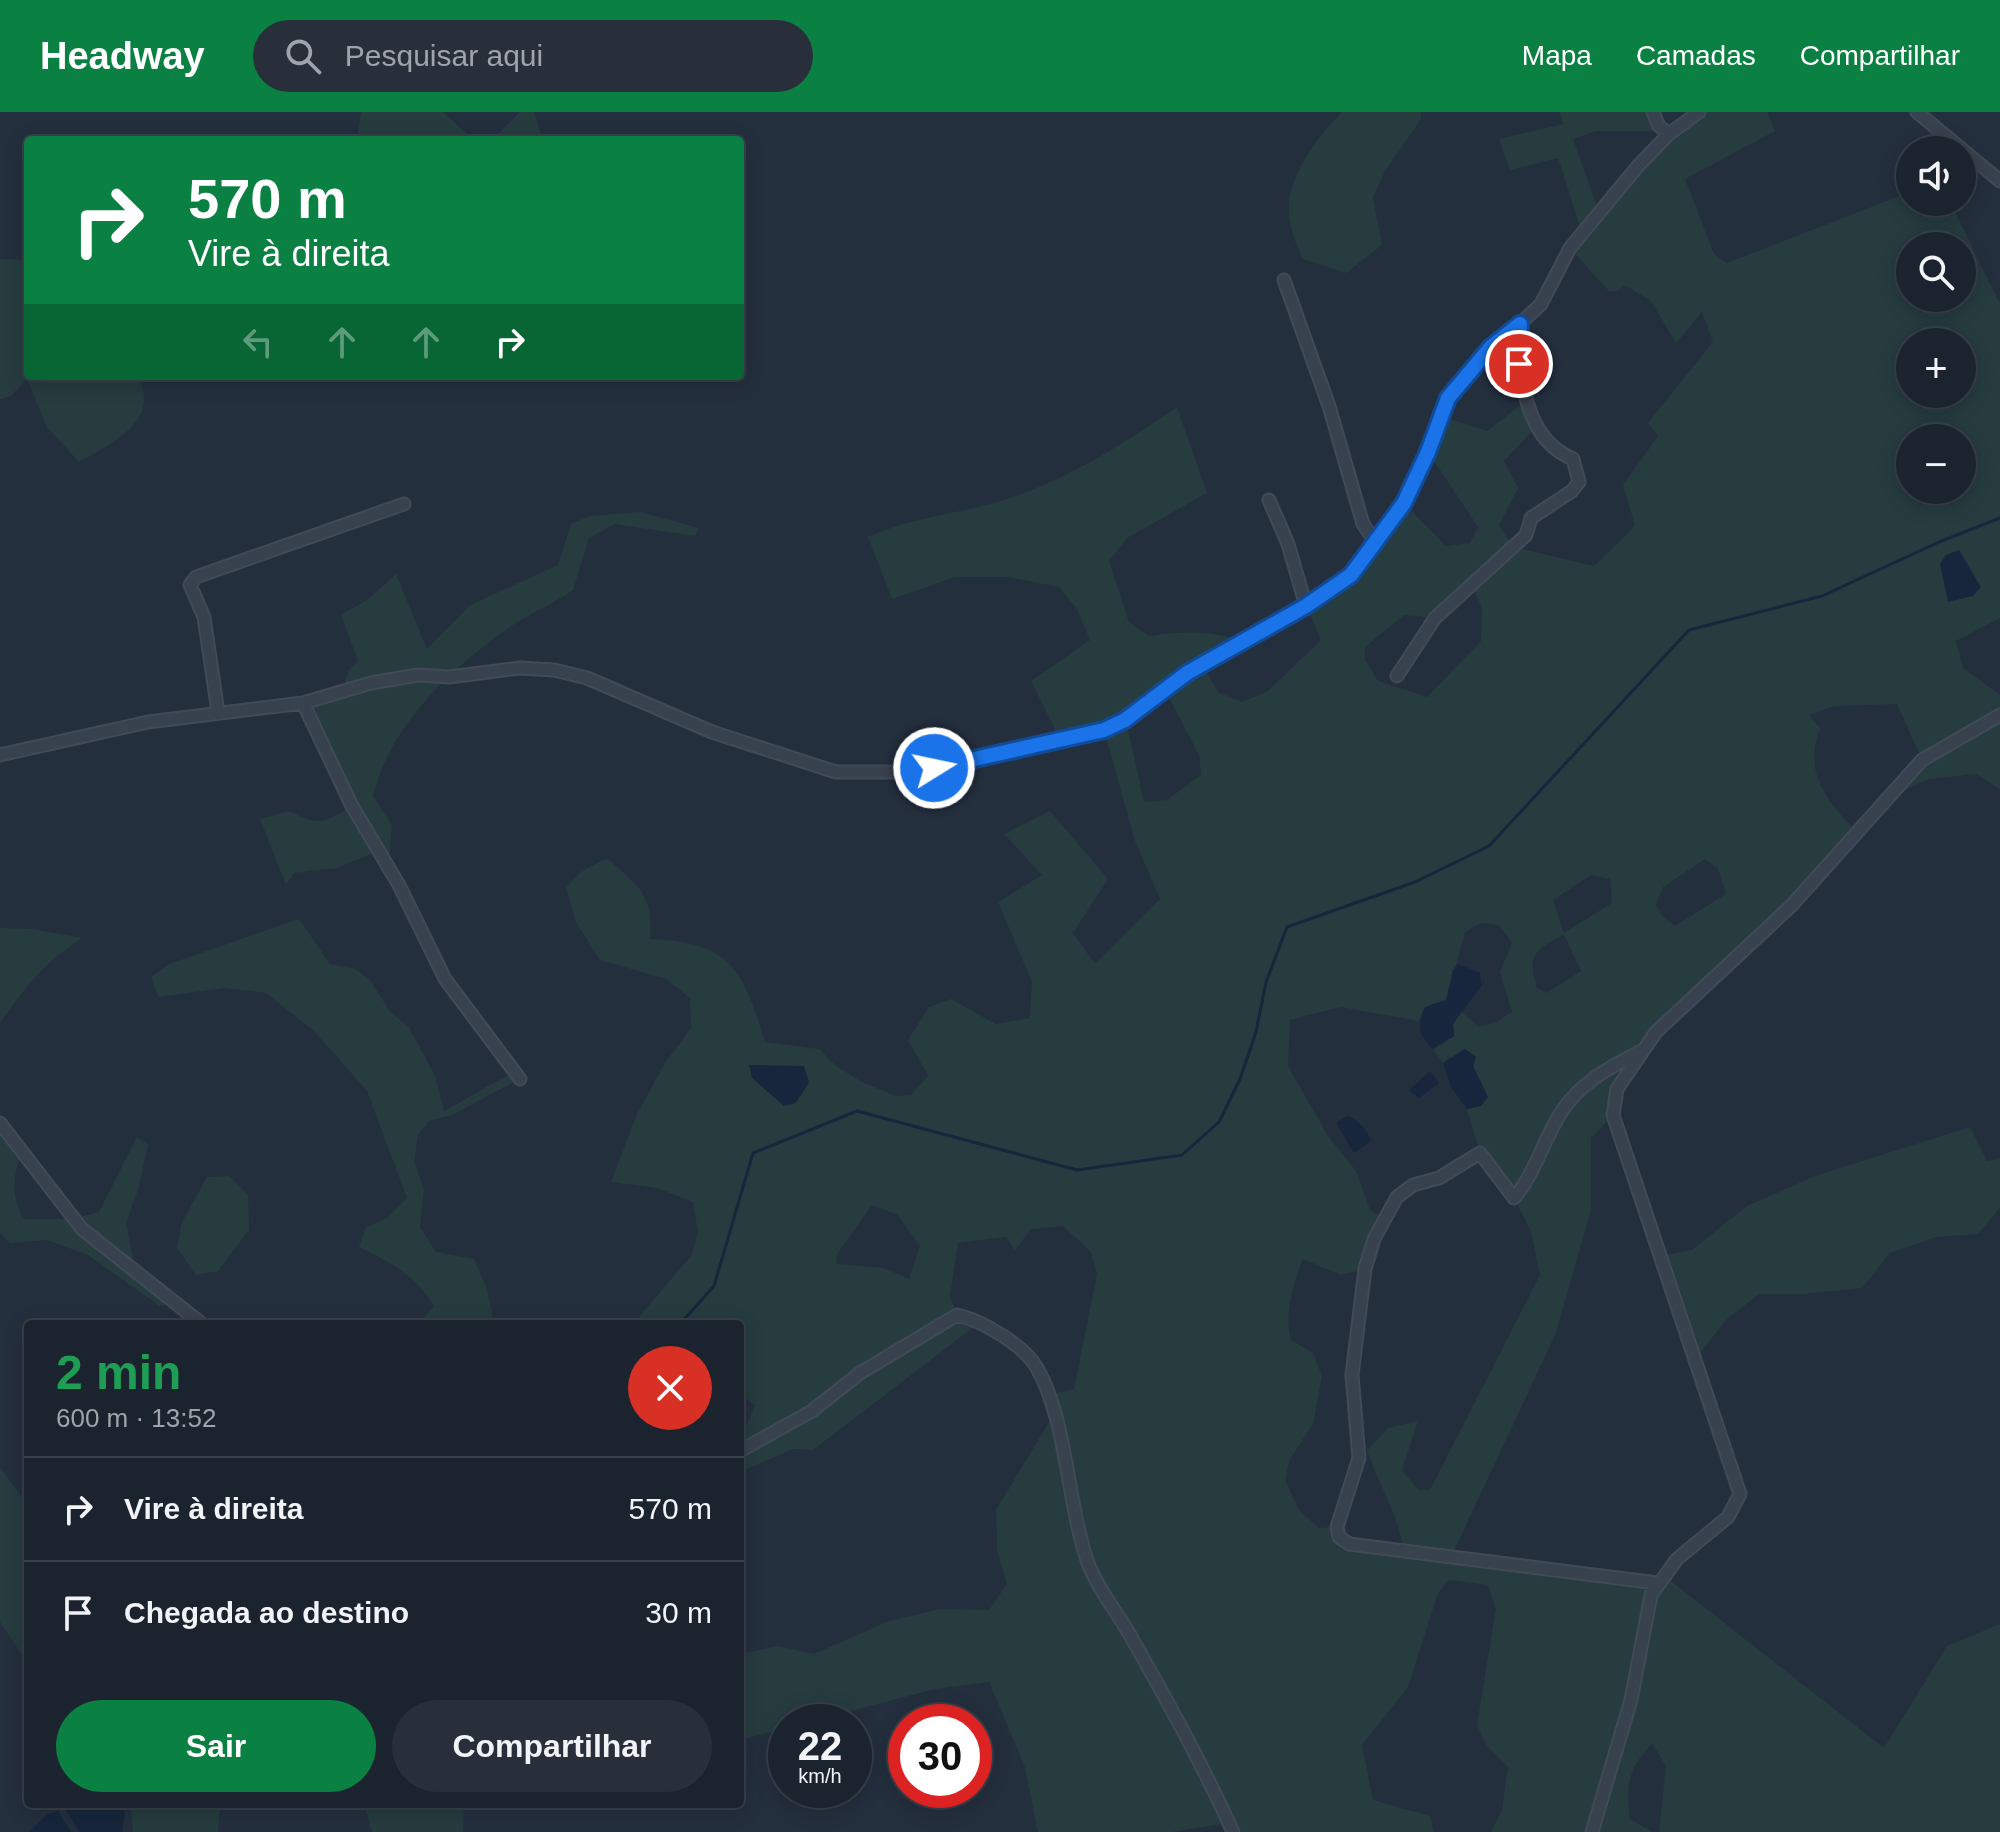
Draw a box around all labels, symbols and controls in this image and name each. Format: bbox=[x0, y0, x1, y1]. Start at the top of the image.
search box bbox=[253, 20, 813, 92]
icon: search bbox=[281, 34, 325, 78]
text: Headway bbox=[40, 35, 205, 77]
text: Pesquisar aqui bbox=[345, 39, 543, 72]
text: Mapa bbox=[1522, 40, 1592, 71]
text: Camadas bbox=[1636, 40, 1756, 71]
text: Compartilhar bbox=[1800, 40, 1960, 71]
map controls bbox=[1896, 136, 1976, 504]
button: sound bbox=[1896, 136, 1976, 216]
text: 570 m bbox=[188, 167, 347, 230]
icon: right bbox=[56, 168, 160, 272]
button: search bbox=[1896, 232, 1976, 312]
text: Vire à direita bbox=[188, 233, 389, 274]
icon: left bbox=[236, 320, 280, 364]
icon: ahead bbox=[320, 320, 364, 364]
icon: ahead bbox=[404, 320, 448, 364]
icon: right bbox=[488, 320, 532, 364]
button: + bbox=[1896, 328, 1976, 408]
pin bbox=[1485, 330, 1553, 398]
icon: arrive bbox=[1497, 342, 1541, 386]
button: − bbox=[1896, 424, 1976, 504]
position arrow bbox=[892, 726, 976, 810]
text: 2 min bbox=[56, 1346, 181, 1399]
button: close bbox=[628, 1346, 712, 1430]
text: 600 m · 13:52 bbox=[56, 1403, 216, 1433]
icon: right bbox=[56, 1487, 100, 1531]
text: Vire à direita bbox=[124, 1492, 304, 1525]
text: 570 m bbox=[629, 1492, 712, 1525]
icon: arrive bbox=[56, 1591, 100, 1635]
text: Chegada ao destino bbox=[124, 1596, 409, 1629]
text: 30 m bbox=[645, 1596, 712, 1629]
button: Sair bbox=[56, 1700, 376, 1792]
button: Compartilhar bbox=[392, 1700, 712, 1792]
speed limit sign: 30 bbox=[888, 1704, 992, 1808]
text: 22 bbox=[798, 1724, 842, 1768]
text: km/h bbox=[798, 1765, 842, 1787]

